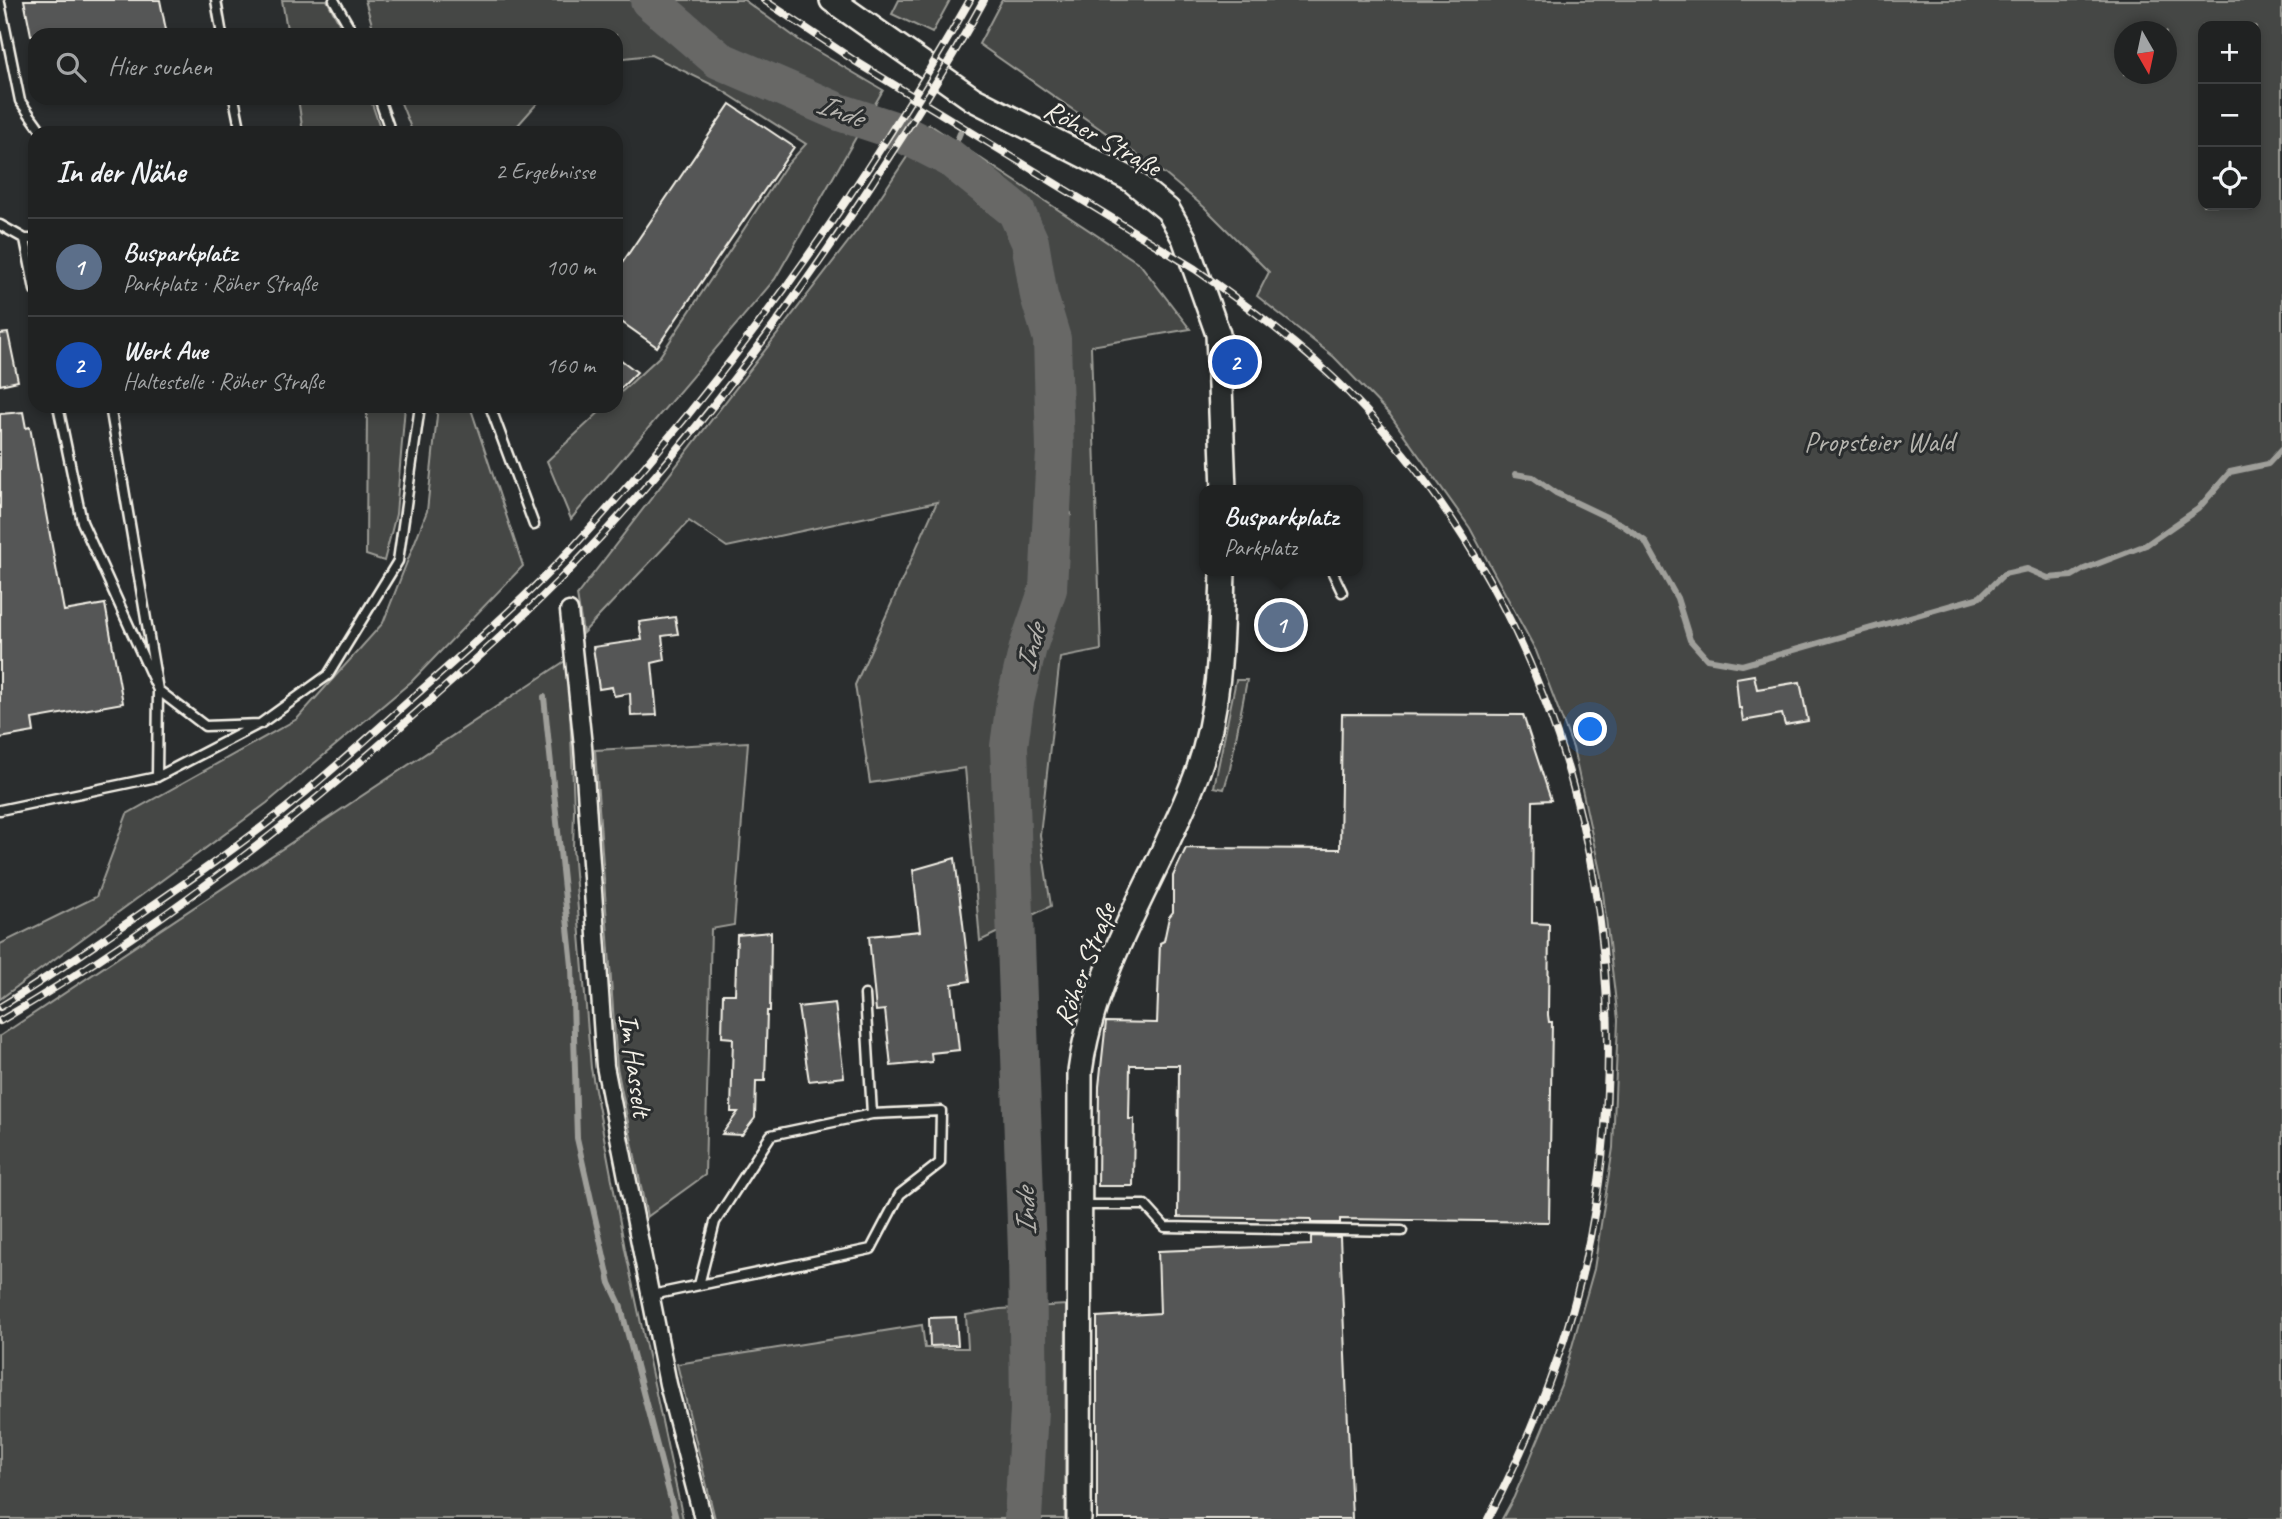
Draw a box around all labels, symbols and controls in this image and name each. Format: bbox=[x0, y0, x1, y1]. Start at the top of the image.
north arrow bbox=[2114, 21, 2177, 84]
map controls bbox=[2198, 21, 2261, 210]
button: + bbox=[2198, 21, 2261, 84]
search box bbox=[28, 28, 623, 105]
icon: search bbox=[52, 48, 90, 86]
text: Hier suchen bbox=[108, 50, 212, 83]
water label: Inde bbox=[812, 84, 872, 137]
button: − bbox=[2198, 84, 2261, 147]
street label: Röher Straße bbox=[1038, 91, 1169, 185]
button: locate bbox=[2198, 147, 2261, 210]
text: In der Nähe bbox=[56, 153, 185, 191]
text: 2 Ergebnisse bbox=[495, 157, 595, 186]
text: Busparkplatz bbox=[123, 236, 237, 269]
text: 1 bbox=[74, 253, 84, 282]
text: 100 m bbox=[546, 253, 595, 282]
text: Parkplatz · Röher Straße bbox=[123, 269, 317, 298]
text: Werk Aue bbox=[123, 334, 208, 367]
pin: 2 bbox=[1212, 336, 1258, 388]
text: 2 bbox=[74, 351, 84, 380]
text: 160 m bbox=[546, 351, 595, 380]
text: Haltestelle · Röher Straße bbox=[123, 367, 324, 396]
park label: Propsteier Wald bbox=[1804, 424, 1958, 459]
popup bbox=[1199, 485, 1363, 576]
text: Busparkplatz bbox=[1224, 500, 1338, 533]
text: Parkplatz bbox=[1224, 533, 1297, 562]
pin: 1 bbox=[1258, 599, 1304, 651]
water label: Inde bbox=[1006, 616, 1055, 675]
your location bbox=[1573, 712, 1607, 746]
street label: Röher Straße bbox=[1045, 896, 1124, 1030]
street label: Im Hasselt bbox=[611, 1011, 660, 1122]
water label: Inde bbox=[1005, 1184, 1045, 1236]

